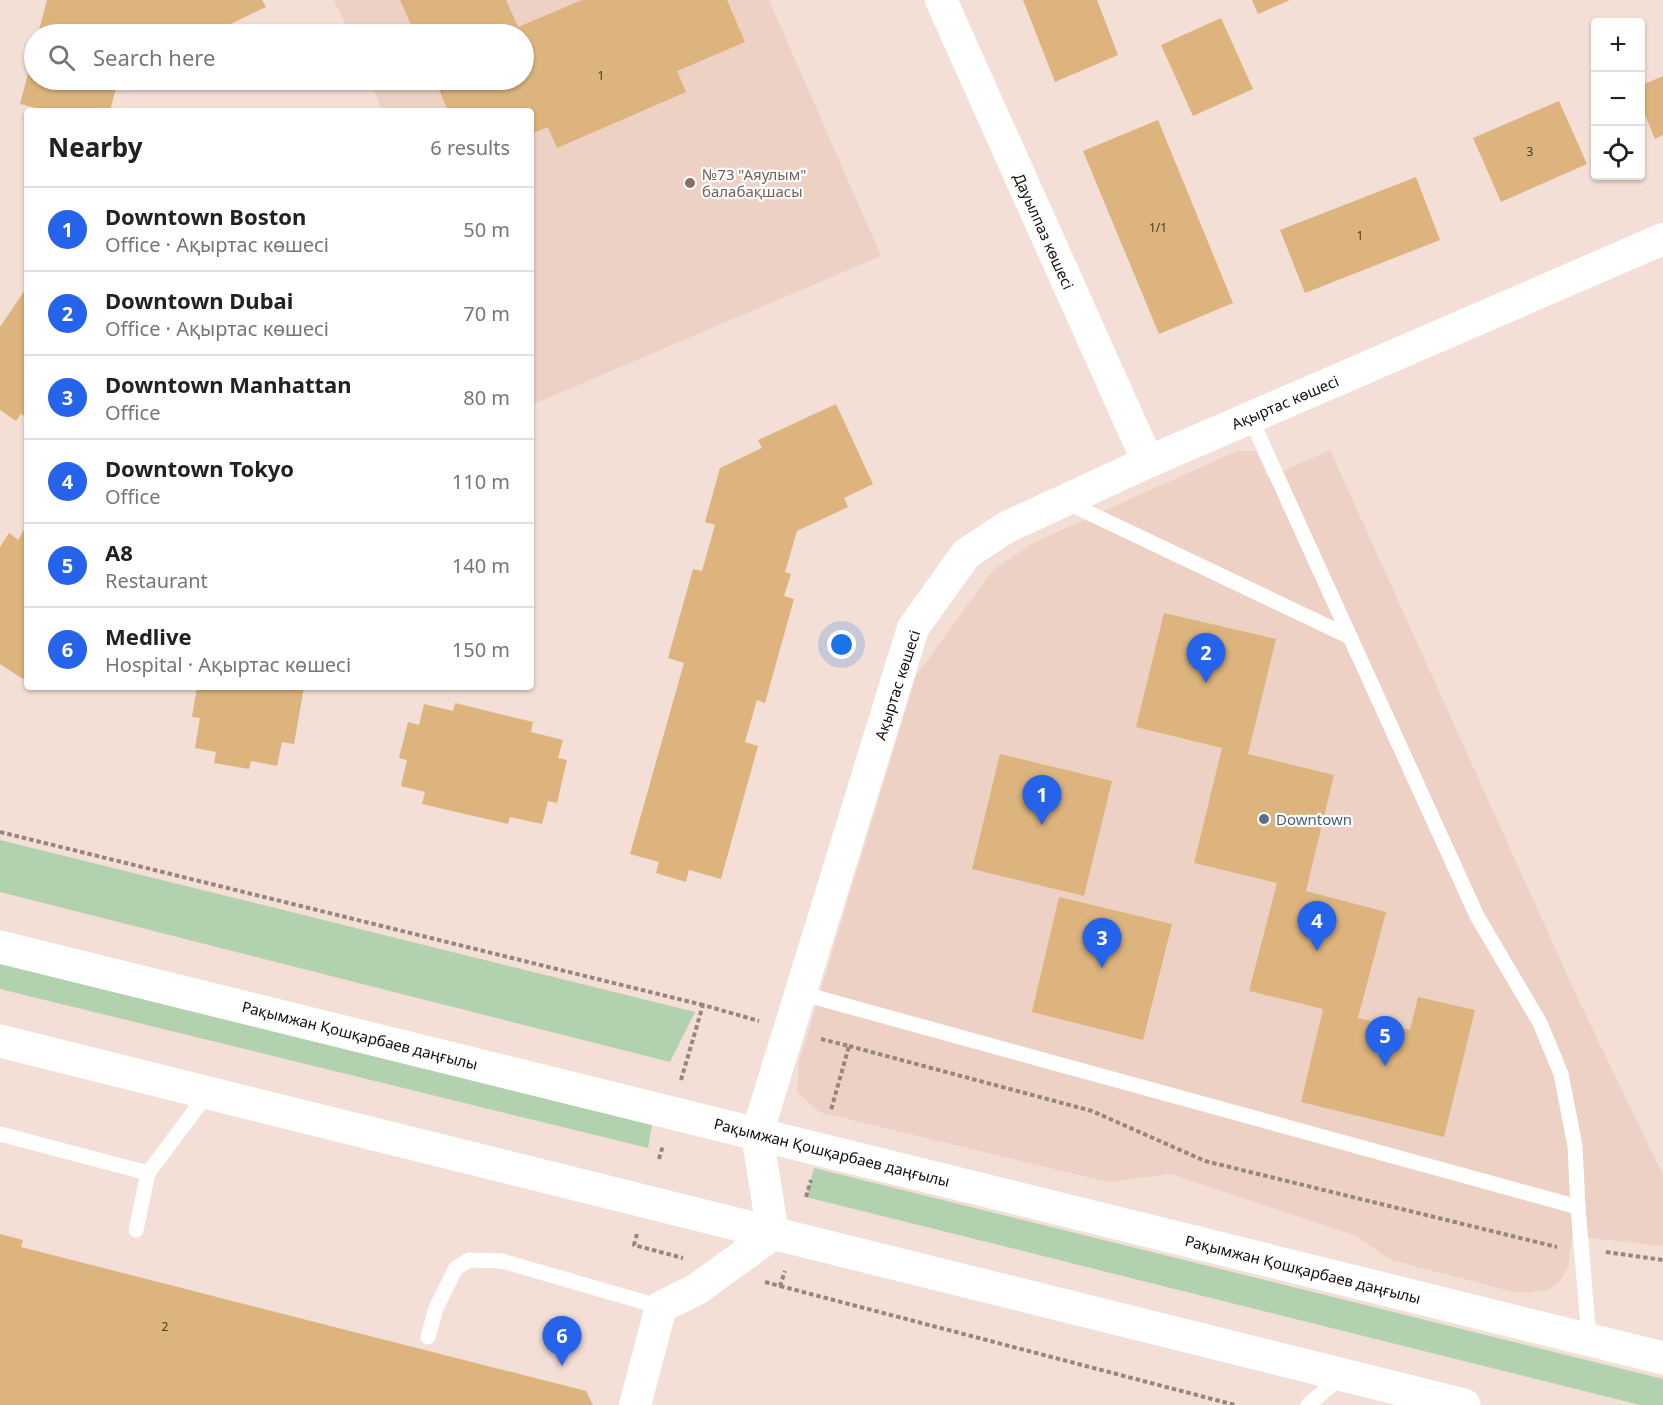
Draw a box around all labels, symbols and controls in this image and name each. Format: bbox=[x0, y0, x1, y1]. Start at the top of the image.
map controls bbox=[1591, 18, 1645, 180]
button: + bbox=[1591, 18, 1645, 72]
search box bbox=[24, 24, 534, 90]
icon: search bbox=[45, 41, 78, 74]
text: Search here bbox=[93, 42, 215, 72]
house number: 1 bbox=[598, 67, 604, 84]
button: − bbox=[1591, 72, 1645, 126]
button: locate bbox=[1591, 126, 1645, 180]
text: Nearby bbox=[48, 129, 143, 165]
text: 6 results bbox=[430, 134, 510, 161]
house number: 3 bbox=[1527, 143, 1534, 160]
place label: №73 "Аяулым" балабақшасы bbox=[702, 164, 806, 201]
street label: Дауылпаз көшесі bbox=[1009, 170, 1079, 292]
marker: №73 "Аяулым" балабақшасы bbox=[683, 176, 697, 190]
text: Downtown Boston bbox=[105, 201, 306, 231]
text: 1 bbox=[62, 216, 73, 243]
text: 50 m bbox=[463, 216, 510, 243]
house number: 1/1 bbox=[1149, 219, 1167, 236]
house number: 1 bbox=[1357, 227, 1363, 244]
text: Office · Ақыртас көшесі bbox=[105, 231, 329, 258]
text: Downtown Dubai bbox=[105, 285, 293, 315]
text: 2 bbox=[62, 300, 73, 327]
text: 70 m bbox=[463, 300, 510, 327]
text: Office · Ақыртас көшесі bbox=[105, 315, 329, 342]
text: Downtown Manhattan bbox=[105, 369, 352, 399]
street label: Ақыртас көшесі bbox=[1228, 370, 1342, 434]
text: 3 bbox=[62, 384, 73, 411]
text: 80 m bbox=[463, 384, 510, 411]
text: Office bbox=[105, 399, 160, 426]
text: Downtown Tokyo bbox=[105, 453, 294, 483]
text: 4 bbox=[62, 468, 73, 495]
text: 110 m bbox=[452, 468, 510, 495]
text: Office bbox=[105, 483, 160, 510]
text: А8 bbox=[105, 537, 133, 567]
text: 5 bbox=[62, 552, 73, 579]
text: 140 m bbox=[452, 552, 510, 579]
text: Restaurant bbox=[105, 567, 208, 594]
text: Medlive bbox=[105, 621, 192, 651]
street label: Ақыртас көшесі bbox=[870, 627, 924, 743]
your location bbox=[827, 630, 856, 659]
pin: 2 bbox=[1186, 634, 1226, 683]
text: 6 bbox=[62, 636, 73, 663]
text: 150 m bbox=[452, 636, 510, 663]
text: Hospital · Ақыртас көшесі bbox=[105, 651, 351, 678]
pin: 1 bbox=[1022, 776, 1062, 825]
place label: Downtown bbox=[1276, 809, 1352, 829]
marker: Downtown bbox=[1257, 812, 1271, 826]
pin: 4 bbox=[1298, 902, 1336, 951]
pin: 3 bbox=[1082, 918, 1122, 968]
street label: Рақымжан Қошқарбаев даңғылы bbox=[240, 996, 480, 1074]
pin: 5 bbox=[1366, 1016, 1404, 1066]
street label: Рақымжан Қошқарбаев даңғылы bbox=[712, 1113, 952, 1191]
street label: Рақымжан Қошқарбаев даңғылы bbox=[1183, 1230, 1423, 1308]
pin: 6 bbox=[542, 1316, 582, 1366]
house number: 2 bbox=[162, 1318, 169, 1335]

